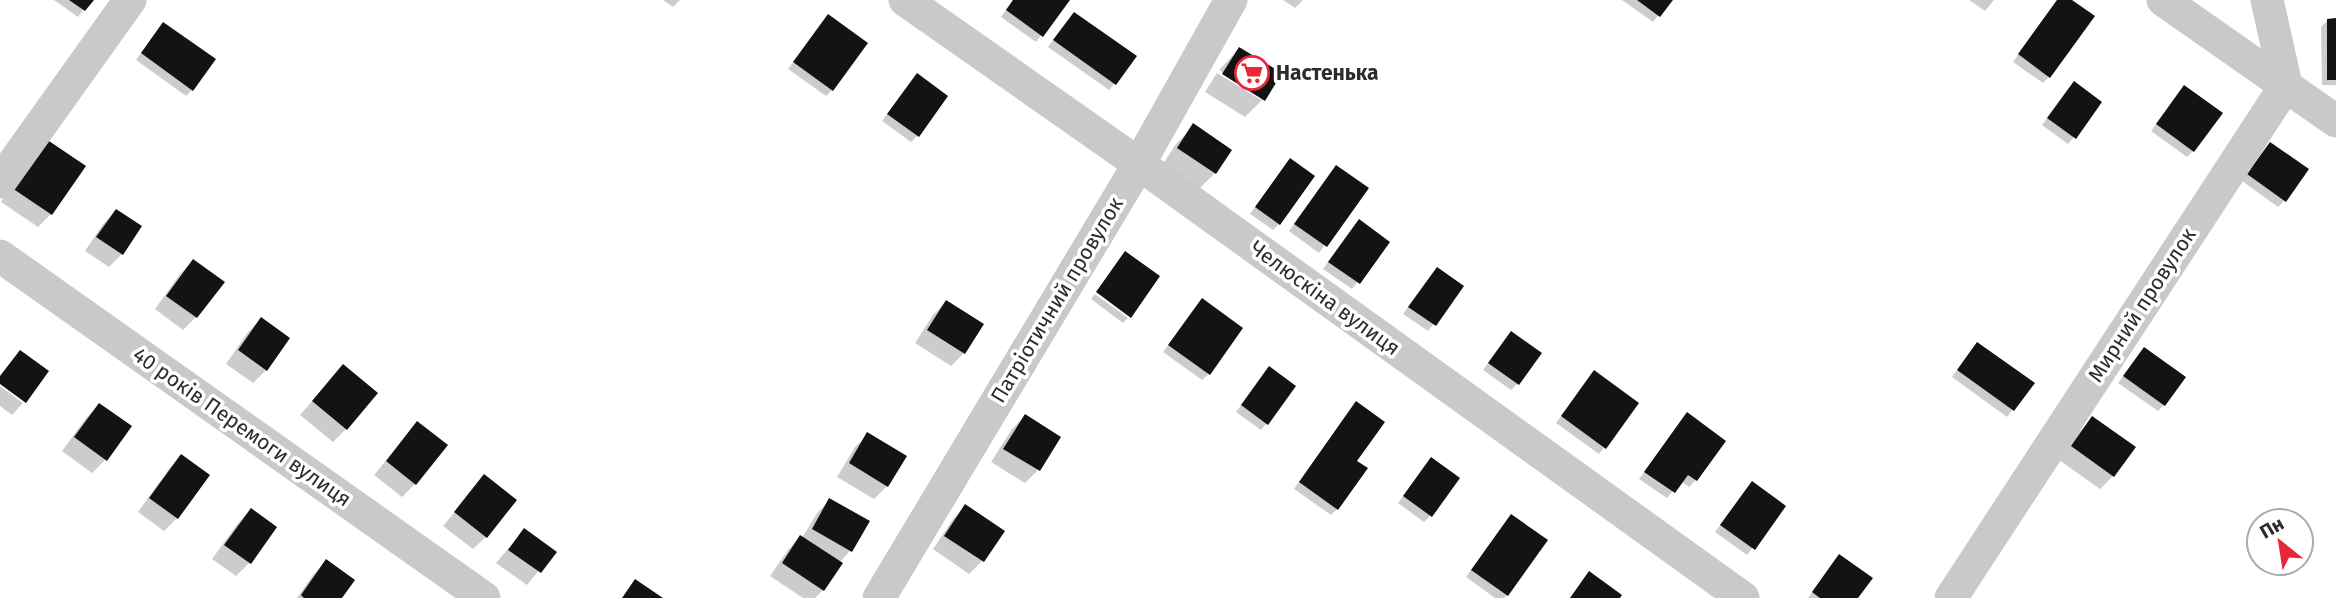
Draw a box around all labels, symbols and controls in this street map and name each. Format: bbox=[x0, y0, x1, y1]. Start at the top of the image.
supermarket icon: Настенька bbox=[1233, 54, 1271, 92]
place label: Настенька bbox=[1276, 60, 1379, 86]
street label: Патріотичний провулок bbox=[985, 192, 1129, 408]
street label: Мирний провулок bbox=[2082, 223, 2202, 387]
street label: Челюскіна вулиця bbox=[1245, 235, 1405, 361]
street label: 40 років Перемоги вулиця bbox=[128, 342, 356, 512]
north arrow bbox=[2245, 507, 2315, 577]
text: Пн bbox=[2256, 512, 2288, 544]

